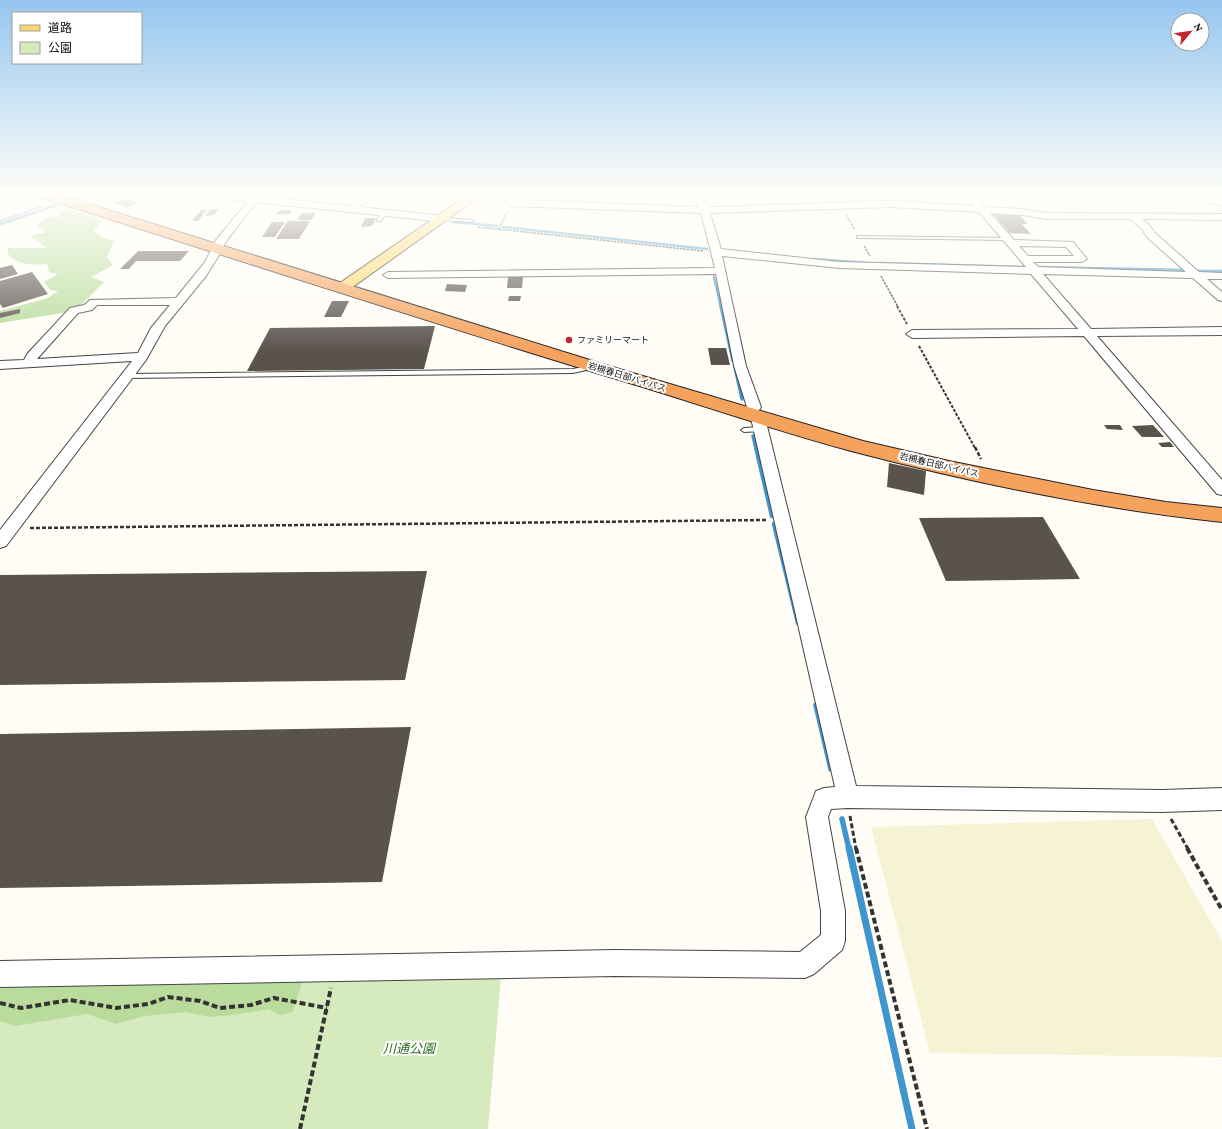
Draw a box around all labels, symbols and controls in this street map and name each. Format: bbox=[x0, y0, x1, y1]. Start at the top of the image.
legend bbox=[12, 12, 142, 64]
north arrow bbox=[1170, 12, 1210, 52]
text: 道路 bbox=[48, 21, 72, 35]
text: N bbox=[1192, 21, 1206, 34]
text: 公園 bbox=[48, 41, 72, 55]
marker: ファミリーマート bbox=[564, 335, 574, 345]
place label: ファミリーマート bbox=[577, 335, 649, 345]
street label: 岩槻春日部バイパス bbox=[587, 360, 667, 394]
street label: 岩槻春日部バイパス bbox=[898, 451, 980, 479]
park label: 川通公園 bbox=[383, 1041, 437, 1056]

